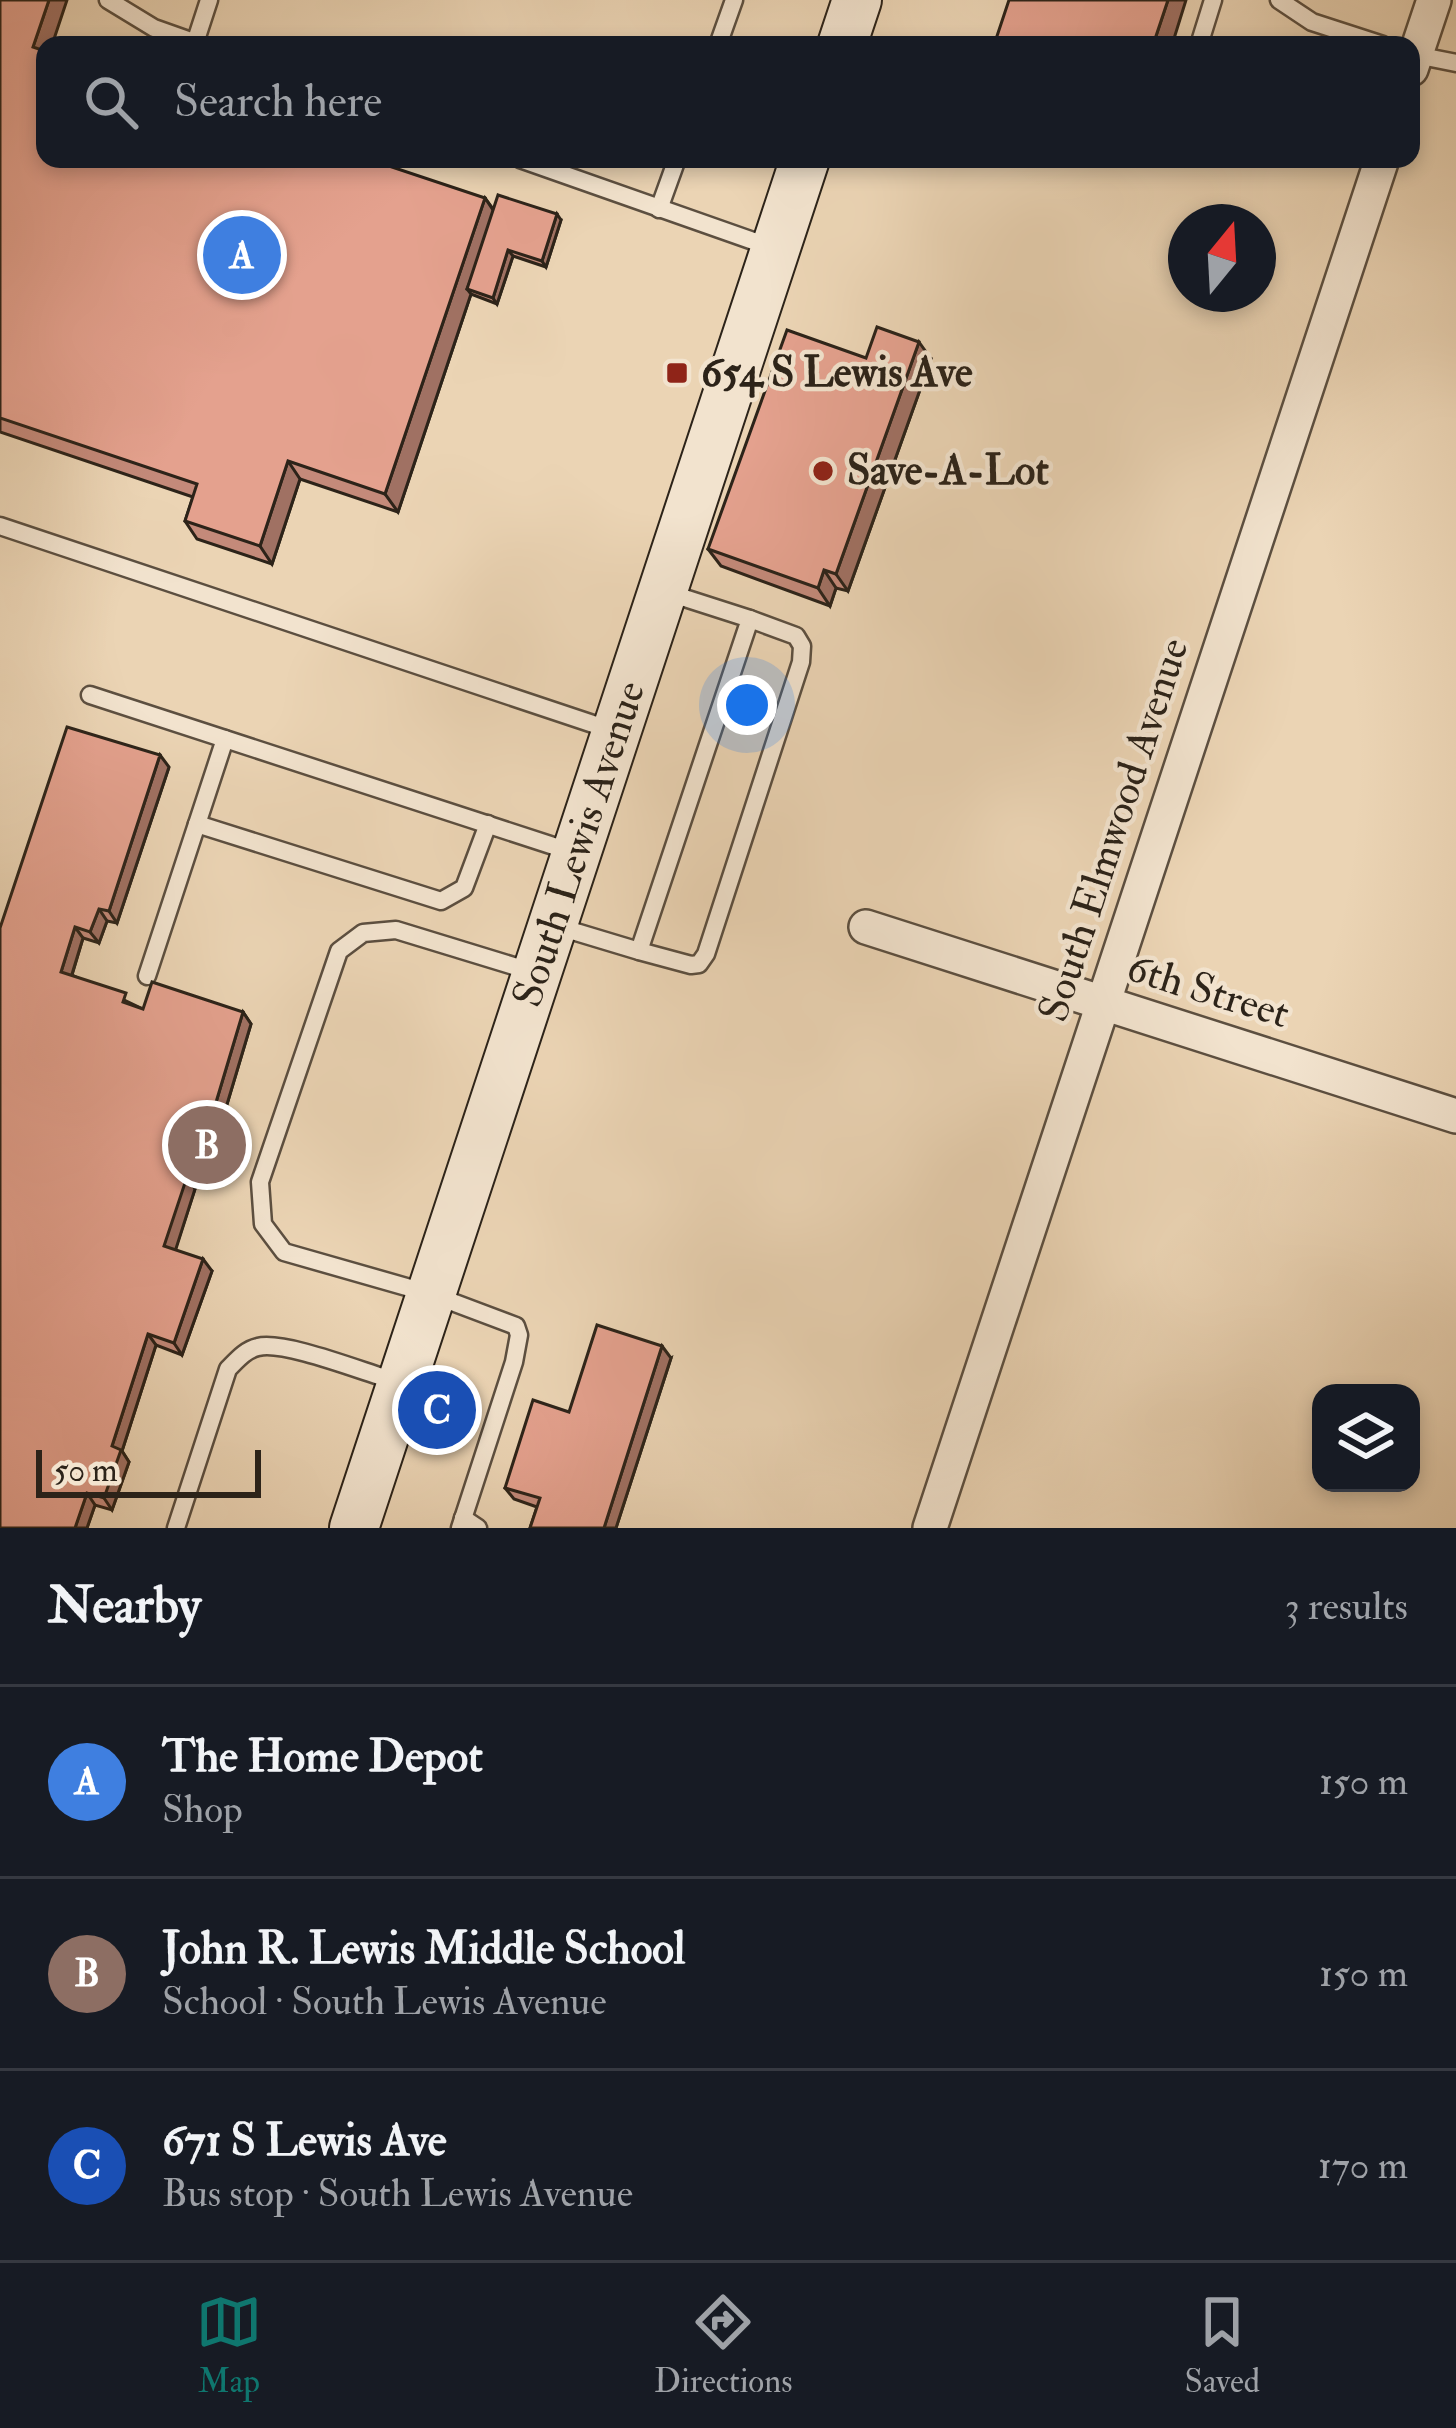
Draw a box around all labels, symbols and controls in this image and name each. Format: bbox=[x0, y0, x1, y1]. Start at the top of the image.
search box bbox=[36, 36, 1420, 168]
icon: search bbox=[78, 69, 144, 135]
text: Search here bbox=[174, 74, 382, 130]
north arrow bbox=[1168, 204, 1276, 312]
pin: A bbox=[203, 210, 281, 300]
place label: 654 S Lewis Ave bbox=[701, 347, 973, 399]
marker: 654 S Lewis Ave bbox=[664, 360, 690, 386]
place label: Save-A-Lot bbox=[847, 445, 1049, 497]
marker: Save-A-Lot bbox=[810, 458, 836, 484]
street label: South Elmwood Avenue bbox=[1027, 632, 1201, 1028]
street label: South Lewis Avenue bbox=[501, 675, 657, 1014]
your location bbox=[717, 675, 777, 735]
street label: 6th Street bbox=[1121, 942, 1295, 1040]
pin: B bbox=[168, 1100, 246, 1190]
pin: C bbox=[398, 1365, 476, 1455]
map controls bbox=[1312, 1384, 1420, 1492]
button: layers bbox=[1312, 1384, 1420, 1492]
scale bar bbox=[36, 1444, 261, 1497]
text: 50 m bbox=[54, 1450, 118, 1491]
text: Nearby bbox=[48, 1574, 201, 1638]
text: 3 results bbox=[1285, 1582, 1408, 1631]
text: The Home Depot bbox=[162, 1729, 483, 1785]
text: A bbox=[75, 1757, 99, 1806]
text: 150 m bbox=[1319, 1757, 1408, 1806]
text: Shop bbox=[162, 1785, 243, 1834]
text: John R. Lewis Middle School bbox=[162, 1921, 685, 1977]
text: B bbox=[74, 1949, 100, 1998]
text: 150 m bbox=[1319, 1949, 1408, 1998]
text: School · South Lewis Avenue bbox=[162, 1977, 607, 2026]
text: 671 S Lewis Ave bbox=[162, 2113, 447, 2169]
text: C bbox=[73, 2141, 101, 2190]
text: 170 m bbox=[1318, 2141, 1408, 2190]
text: Bus stop · South Lewis Avenue bbox=[162, 2169, 633, 2218]
tab: Map bbox=[196, 2289, 262, 2402]
tab: Directions bbox=[654, 2289, 793, 2402]
tab: Saved bbox=[1185, 2289, 1260, 2402]

